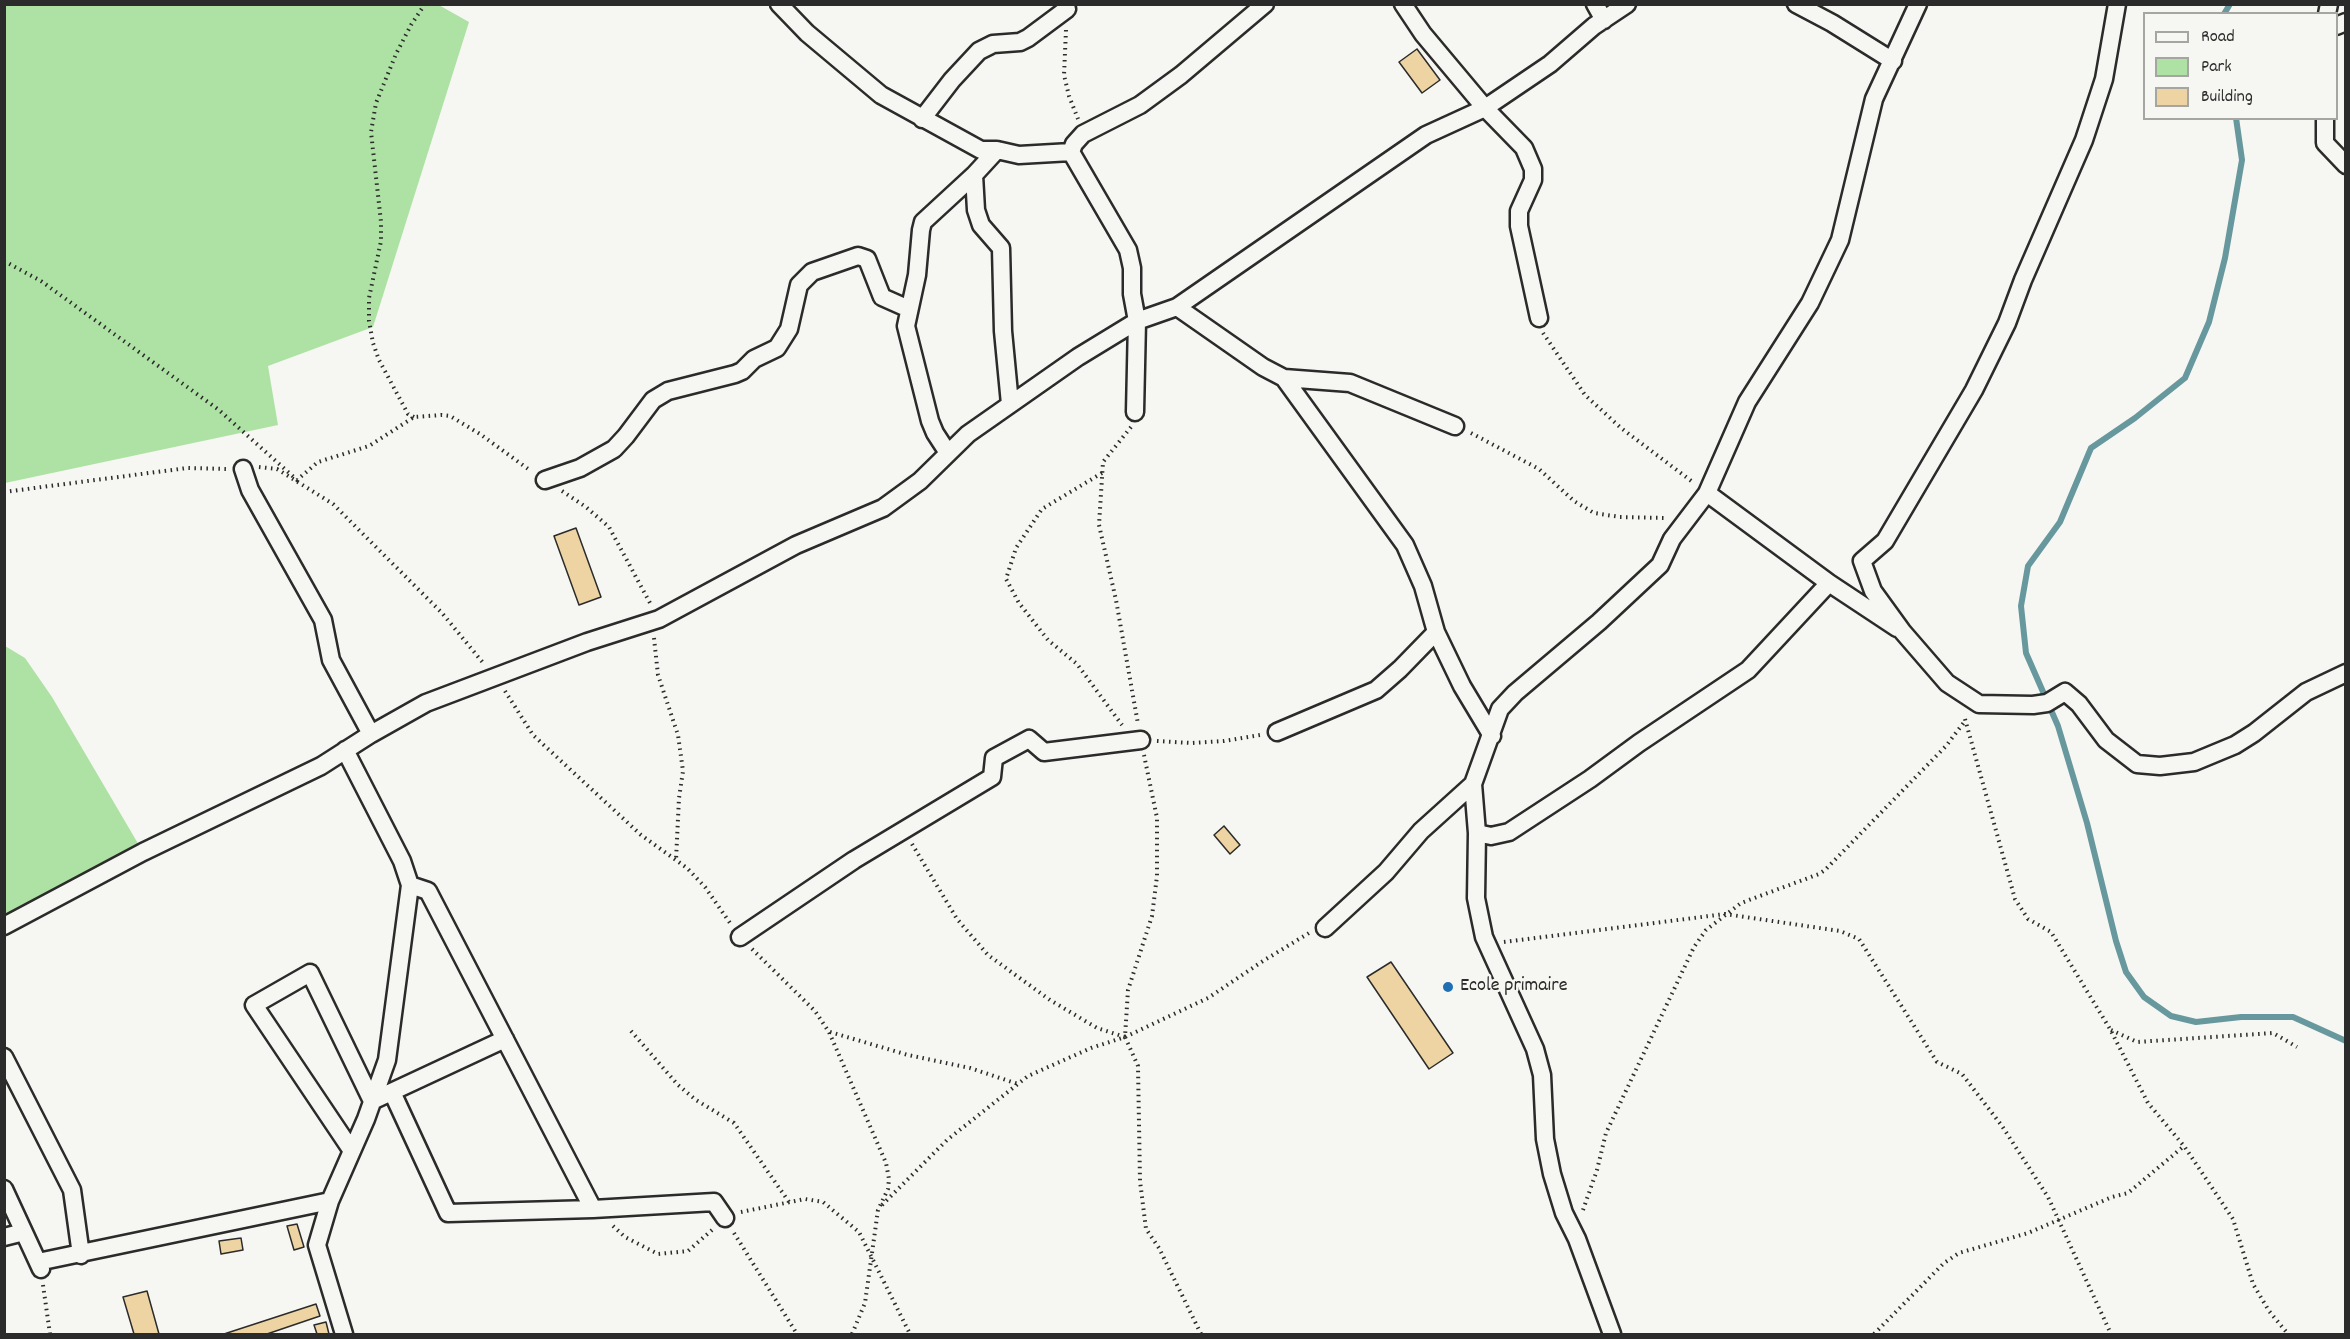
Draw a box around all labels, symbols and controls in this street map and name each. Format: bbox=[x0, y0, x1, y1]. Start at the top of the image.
legend bbox=[2143, 12, 2338, 120]
text: Road bbox=[2201, 25, 2235, 50]
text: Park bbox=[2201, 55, 2232, 80]
text: Building bbox=[2201, 85, 2253, 110]
place label: Ecole primaire bbox=[1460, 975, 1567, 999]
marker: Ecole primaire bbox=[1441, 980, 1455, 994]

